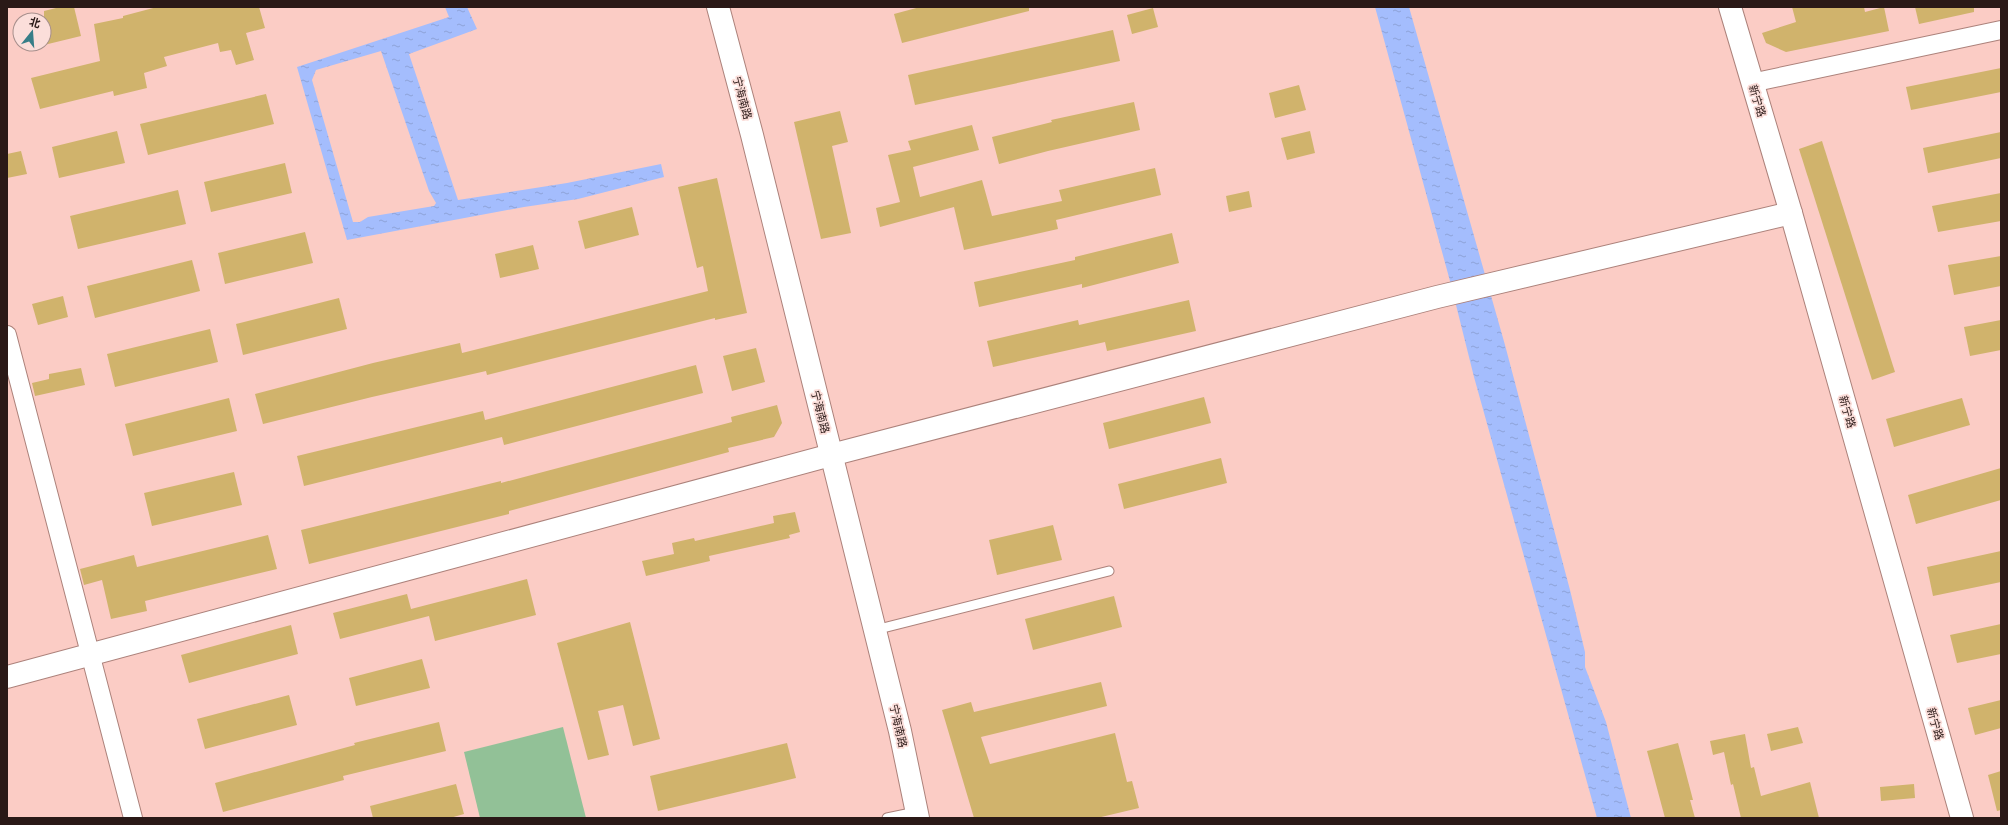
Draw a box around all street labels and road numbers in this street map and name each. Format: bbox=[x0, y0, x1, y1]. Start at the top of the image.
street label: 宁海南路 bbox=[729, 75, 755, 121]
street label: 新宁路 bbox=[1745, 83, 1769, 119]
street label: 宁海南路 bbox=[807, 389, 833, 435]
street label: 新宁路 bbox=[1835, 394, 1859, 430]
street label: 宁海南路 bbox=[886, 703, 910, 749]
street label: 新宁路 bbox=[1923, 706, 1947, 742]

